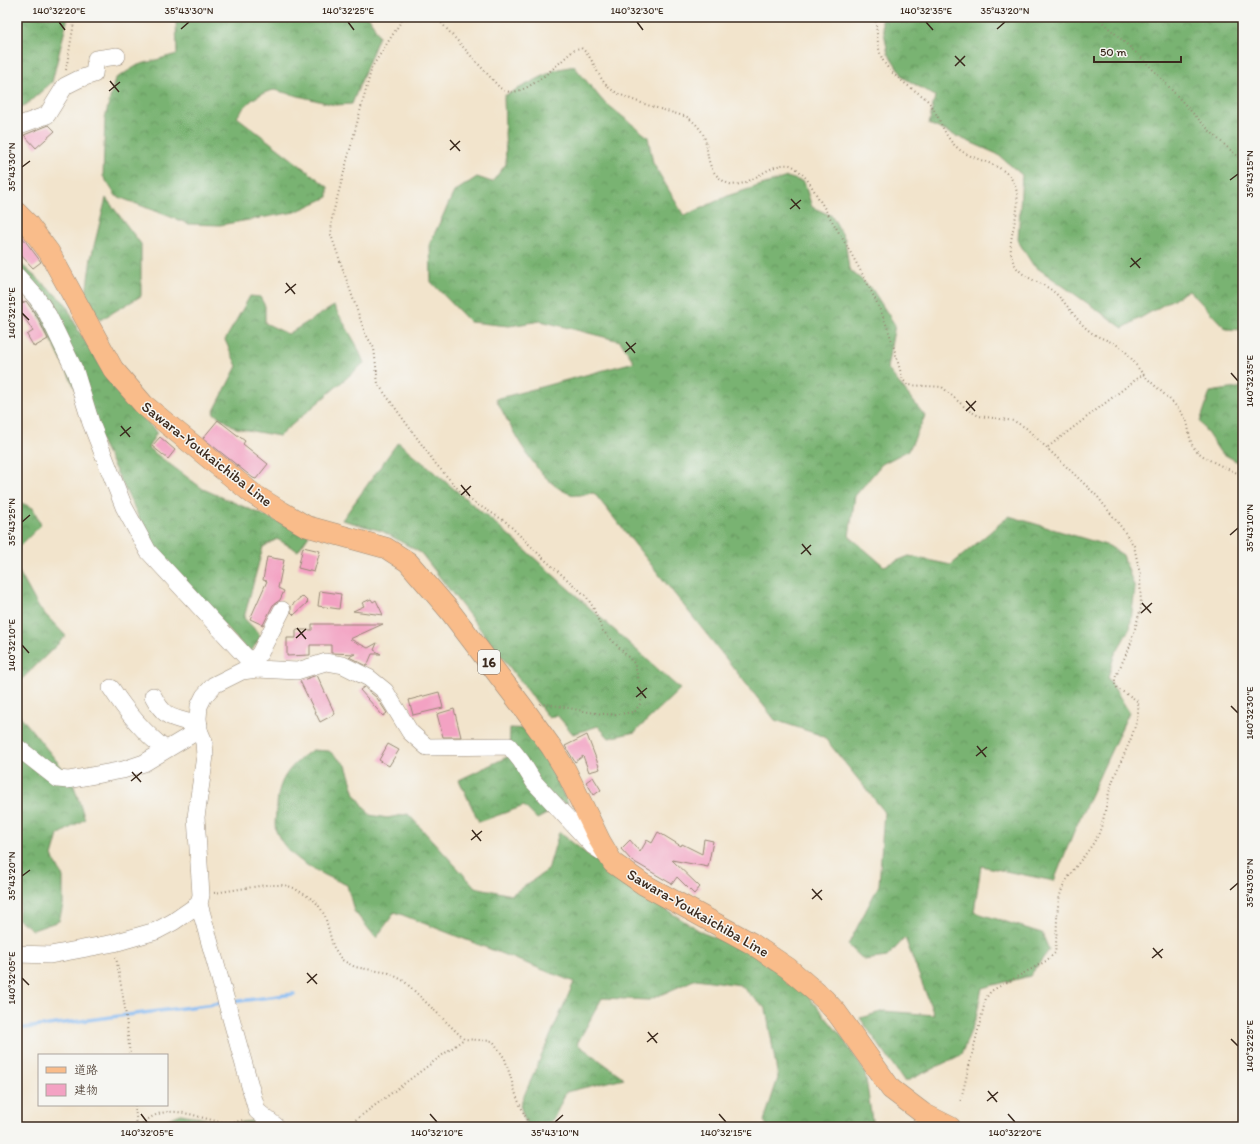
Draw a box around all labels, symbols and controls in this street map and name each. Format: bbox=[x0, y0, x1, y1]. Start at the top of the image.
text: 140°32'20"E bbox=[33, 4, 86, 17]
text: 35°43'30"N bbox=[165, 4, 214, 17]
text: 140°32'25"E bbox=[322, 4, 374, 17]
text: 140°32'30"E bbox=[610, 4, 664, 17]
text: 140°32'35"E bbox=[900, 4, 953, 17]
text: 35°43'20"N bbox=[981, 4, 1030, 17]
scale bar bbox=[1094, 38, 1181, 64]
text: 50 m bbox=[1100, 45, 1126, 59]
text: 35°43'30"N bbox=[5, 142, 18, 191]
text: 35°43'15"N bbox=[1243, 150, 1256, 198]
text: 140°32'15"E bbox=[5, 287, 18, 339]
text: 140°32'35"E bbox=[1243, 354, 1256, 407]
street label: Sawara-Youkaichiba Line bbox=[138, 397, 276, 511]
text: 35°43'25"N bbox=[5, 498, 18, 546]
text: 35°43'10"N bbox=[1243, 504, 1256, 552]
text: 140°32'10"E bbox=[5, 618, 18, 671]
road number: 16 bbox=[478, 650, 500, 674]
text: 140°32'30"E bbox=[1243, 686, 1256, 740]
text: 35°43'20"N bbox=[5, 851, 18, 900]
text: 35°43'05"N bbox=[1243, 858, 1256, 907]
street label: Sawara-Youkaichiba Line bbox=[624, 865, 772, 961]
text: 140°32'05"E bbox=[5, 951, 18, 1004]
text: 140°32'25"E bbox=[1243, 1020, 1256, 1072]
legend bbox=[38, 1054, 168, 1106]
text: 道路 bbox=[74, 1063, 98, 1077]
text: 建物 bbox=[74, 1083, 98, 1097]
text: 140°32'05"E bbox=[121, 1126, 174, 1139]
text: 140°32'10"E bbox=[411, 1126, 464, 1139]
text: 35°43'10"N bbox=[531, 1126, 579, 1139]
text: 140°32'15"E bbox=[700, 1126, 752, 1139]
text: 140°32'20"E bbox=[989, 1126, 1042, 1139]

